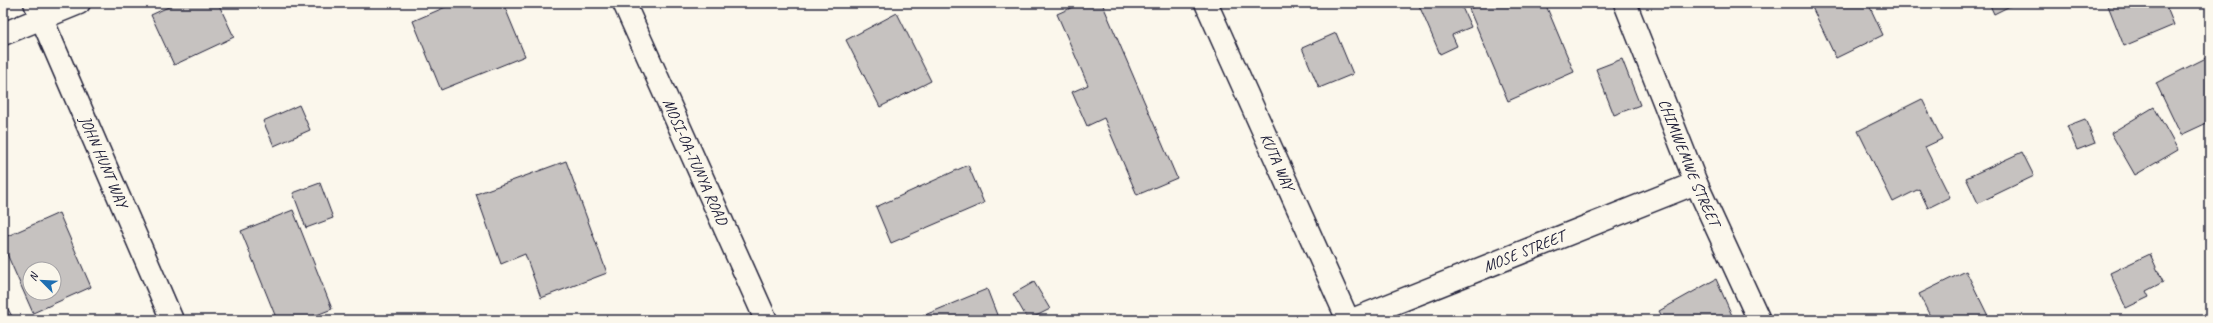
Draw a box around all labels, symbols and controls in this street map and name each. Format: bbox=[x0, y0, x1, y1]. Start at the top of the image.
street label: MOSI-OA-TUNYA ROAD bbox=[658, 95, 733, 230]
street label: CHIMWEMWE STREET bbox=[1654, 96, 1726, 233]
street label: JOHN HUNT WAY bbox=[75, 112, 133, 214]
street label: KUTA WAY bbox=[1256, 130, 1300, 196]
street label: MOSE STREET bbox=[1480, 225, 1572, 277]
north arrow bbox=[22, 261, 62, 301]
text: N bbox=[25, 269, 42, 283]

